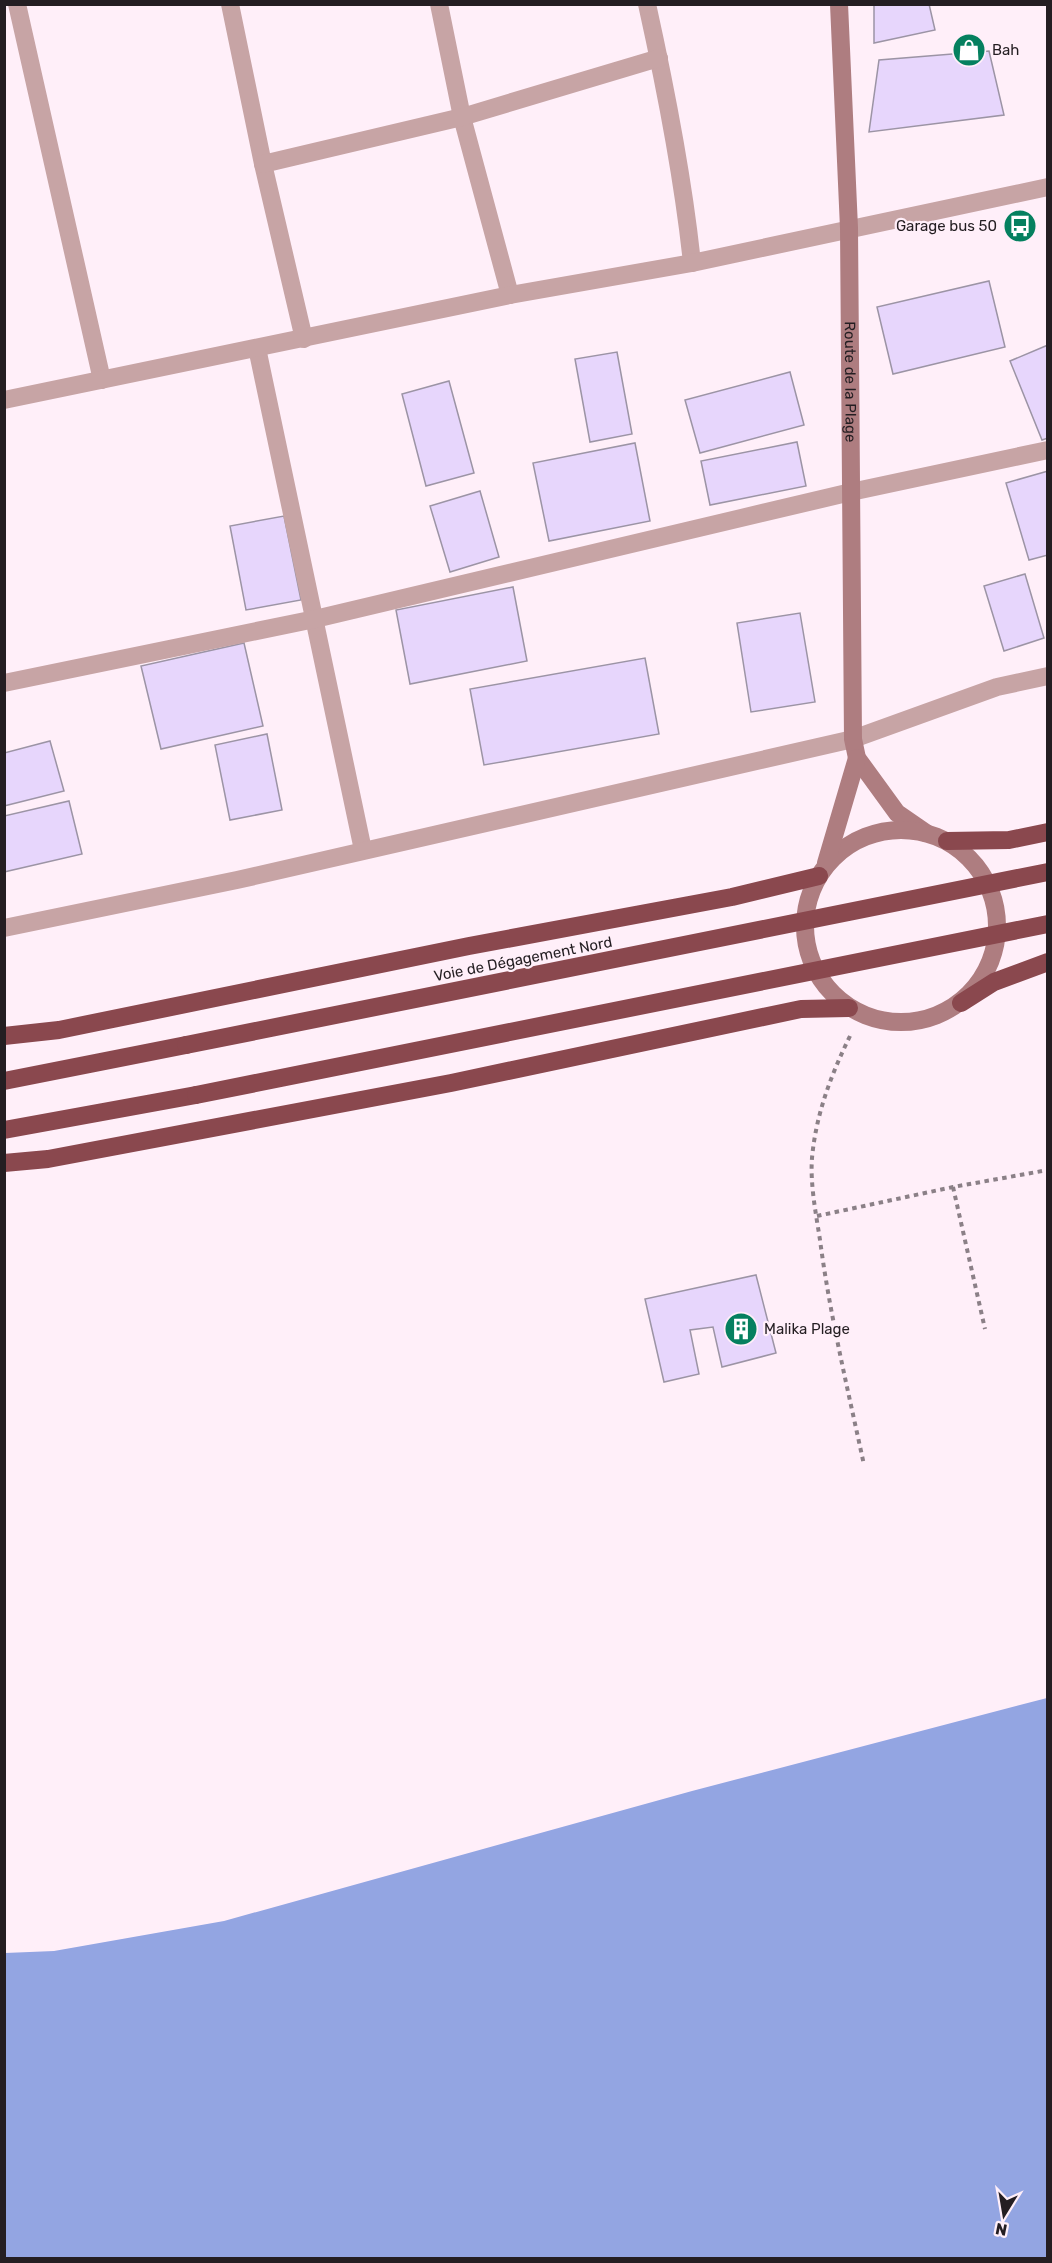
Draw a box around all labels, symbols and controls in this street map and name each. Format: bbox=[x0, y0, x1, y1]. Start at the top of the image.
shop icon: Bah bbox=[951, 32, 987, 68]
place label: Bah bbox=[992, 41, 1019, 59]
bus stop icon: Garage bus 50 bbox=[1002, 208, 1038, 244]
place label: Garage bus 50 bbox=[896, 217, 997, 235]
street label: Route de la Plage bbox=[841, 321, 860, 442]
street label: Voie de Dégagement Nord bbox=[432, 933, 614, 985]
building icon: Malika Plage bbox=[723, 1311, 759, 1347]
place label: Malika Plage bbox=[764, 1320, 850, 1338]
north arrow bbox=[974, 2185, 1034, 2245]
text: N bbox=[994, 2219, 1009, 2240]

